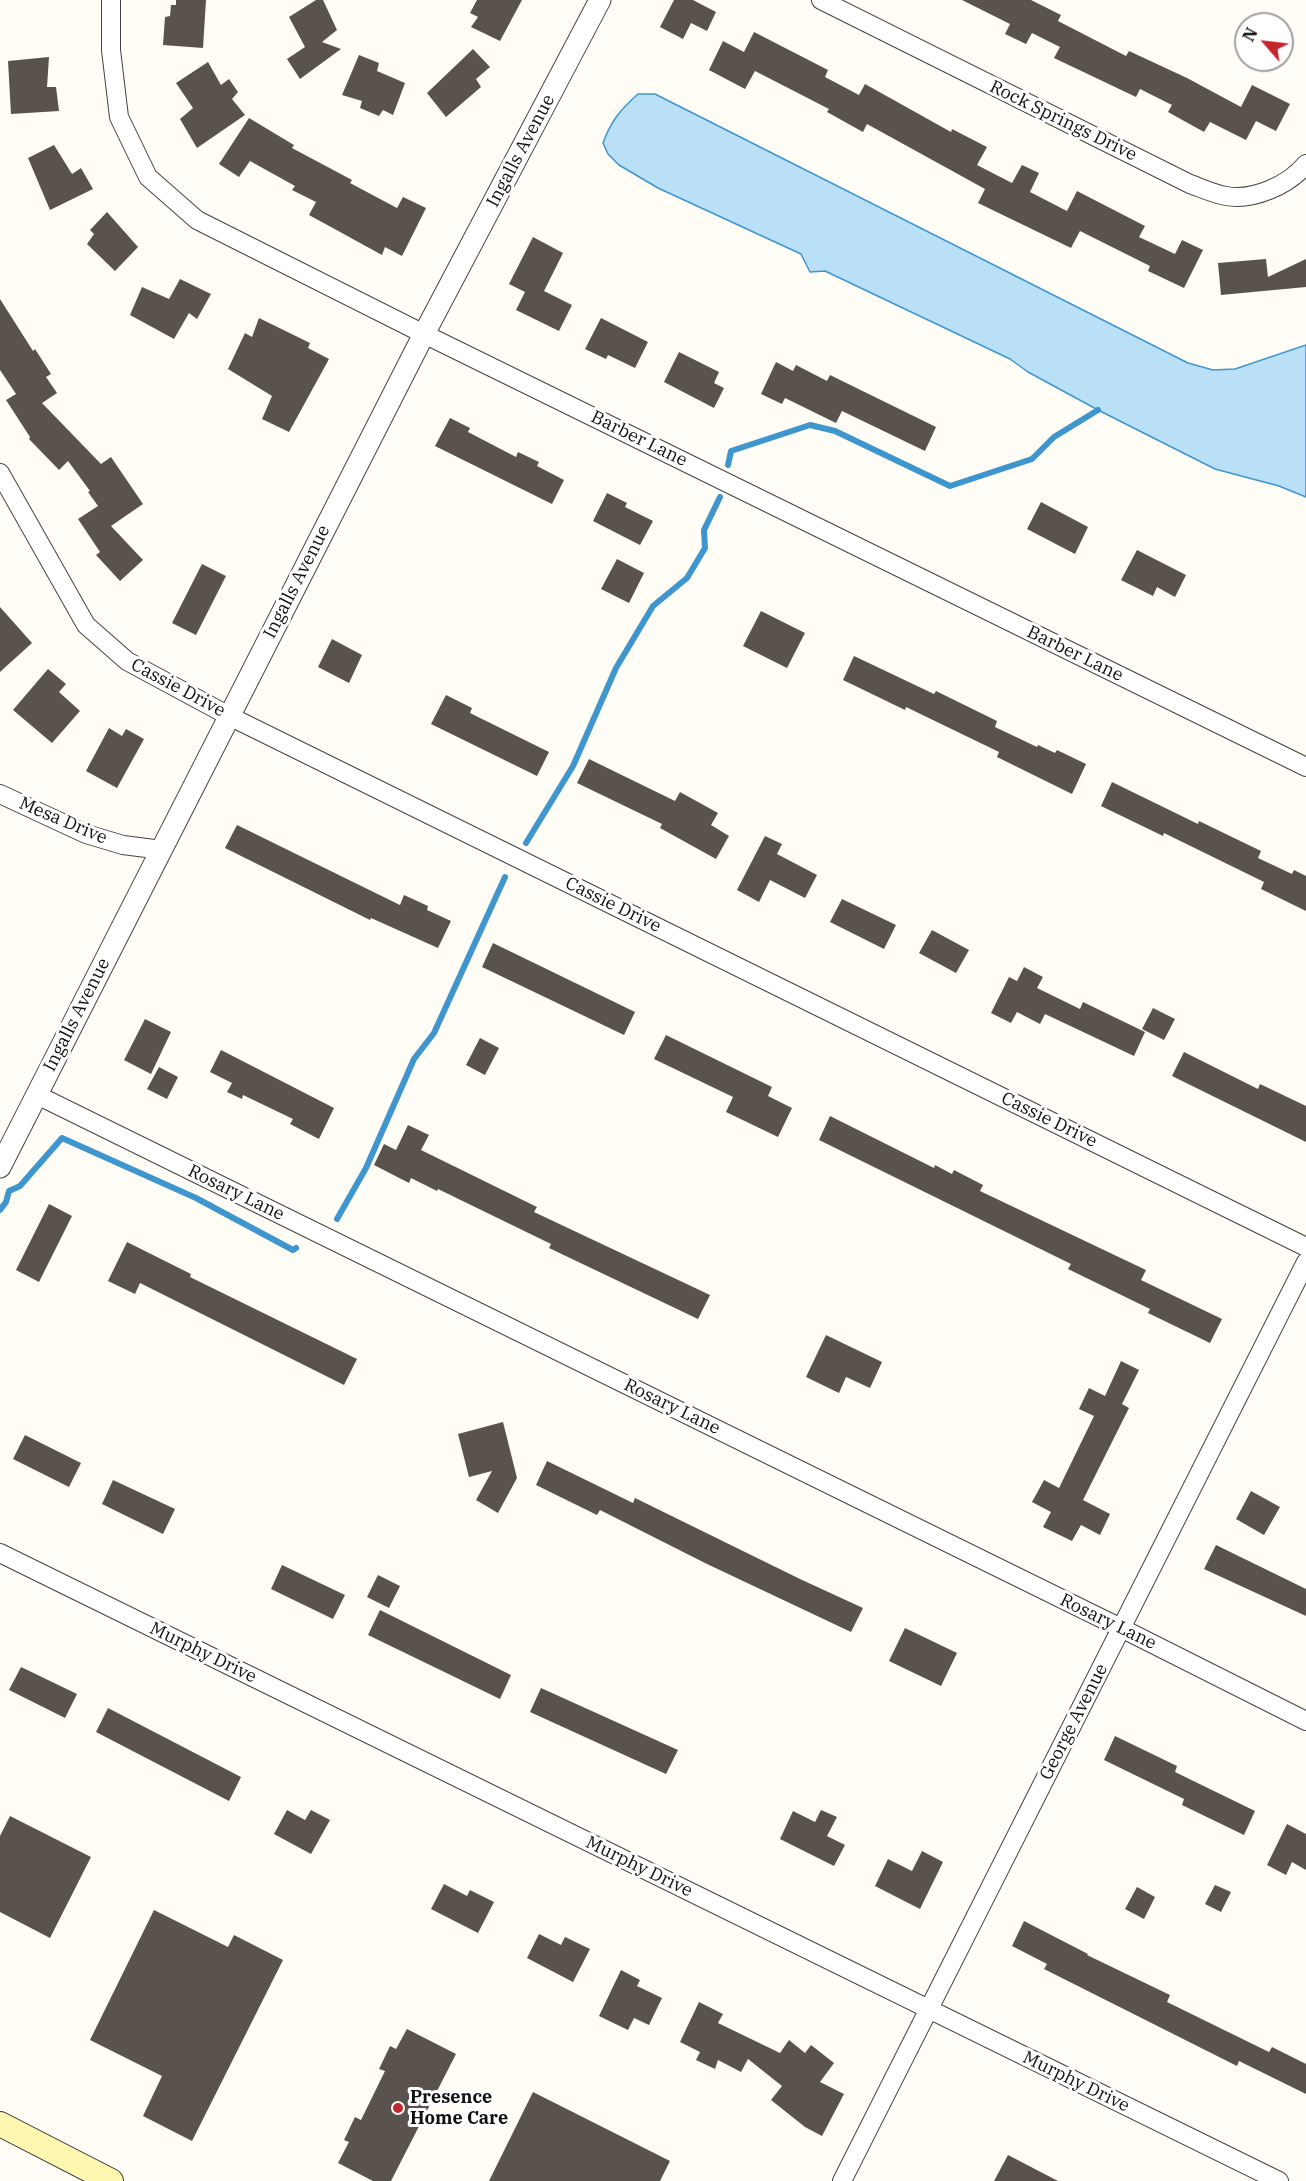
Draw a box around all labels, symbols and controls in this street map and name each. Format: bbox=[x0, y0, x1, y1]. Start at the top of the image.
north arrow bbox=[1234, 12, 1294, 72]
text: N bbox=[1238, 24, 1262, 45]
street label: Rock Springs Drive bbox=[986, 76, 1140, 166]
street label: Ingalls Avenue bbox=[482, 91, 560, 211]
street label: Barber Lane bbox=[587, 406, 691, 472]
street label: Ingalls Avenue bbox=[259, 522, 335, 642]
street label: Barber Lane bbox=[1023, 621, 1127, 687]
street label: Cassie Drive bbox=[127, 654, 229, 722]
street label: Mesa Drive bbox=[16, 793, 110, 849]
street label: Cassie Drive bbox=[562, 873, 664, 937]
street label: Ingalls Avenue bbox=[39, 955, 115, 1075]
street label: Cassie Drive bbox=[998, 1088, 1100, 1152]
street label: Rosary Lane bbox=[184, 1160, 288, 1226]
street label: Rosary Lane bbox=[620, 1374, 724, 1440]
street label: Rosary Lane bbox=[1056, 1589, 1160, 1655]
street label: Murphy Drive bbox=[146, 1618, 260, 1688]
street label: George Avenue bbox=[1035, 1660, 1113, 1784]
street label: Murphy Drive bbox=[582, 1832, 696, 1902]
street label: Murphy Drive bbox=[1019, 2047, 1133, 2117]
place label: Presence Home Care bbox=[410, 2087, 508, 2130]
marker: Presence Home Care bbox=[391, 2101, 405, 2115]

